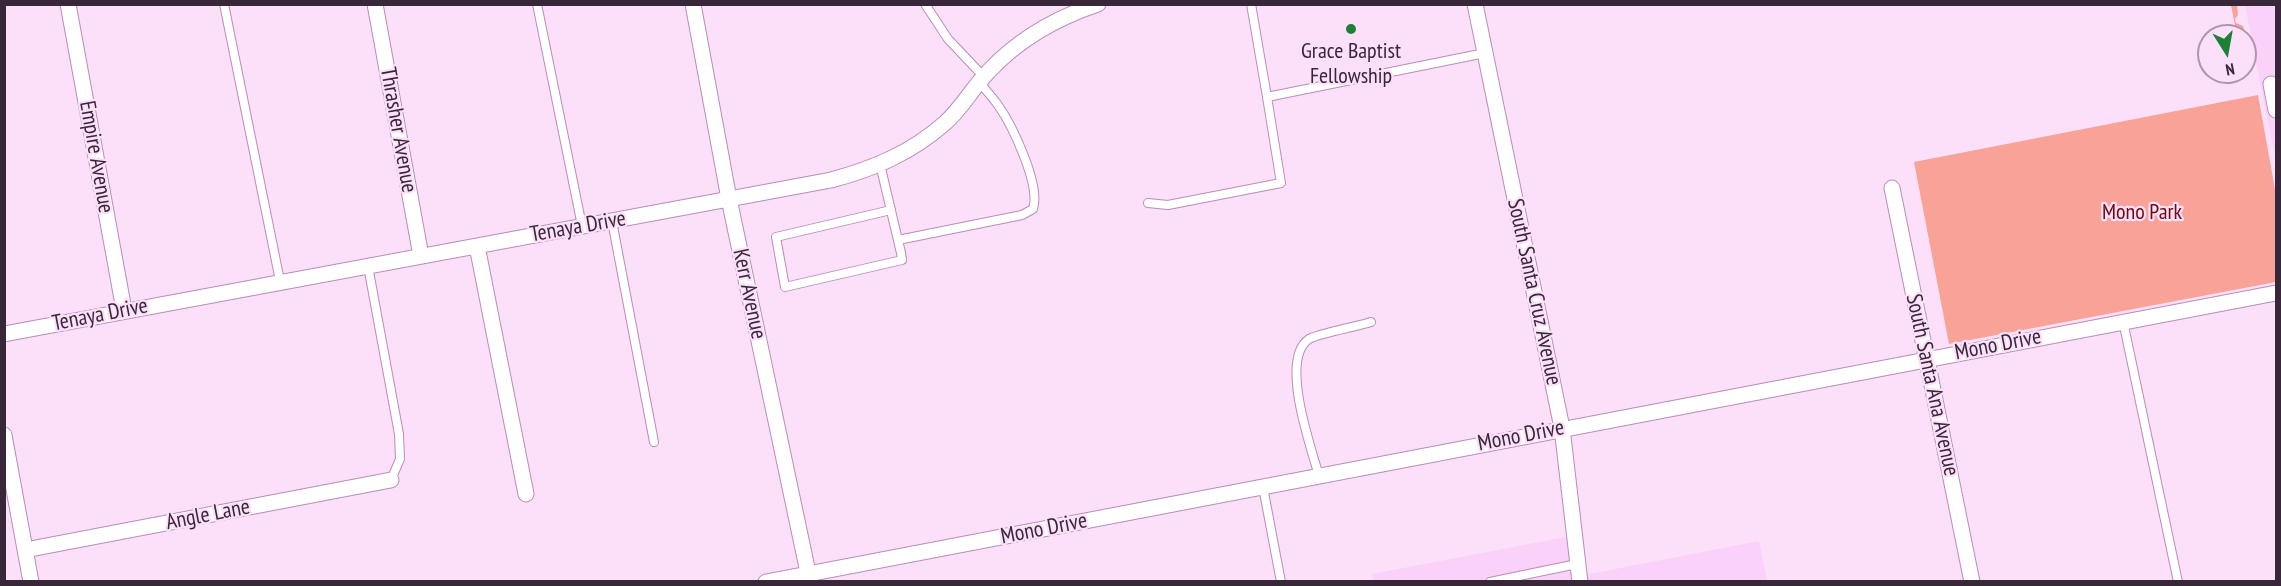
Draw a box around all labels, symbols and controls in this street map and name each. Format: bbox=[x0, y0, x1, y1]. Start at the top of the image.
marker: Grace Baptist Fellowship bbox=[1344, 22, 1358, 36]
north arrow bbox=[2197, 24, 2257, 84]
place label: Grace Baptist Fellowship bbox=[1301, 39, 1401, 90]
text: N bbox=[2224, 59, 2236, 80]
street label: Thrasher Avenue bbox=[374, 65, 422, 195]
street label: Empire Avenue bbox=[73, 99, 119, 215]
street label: South Santa Cruz Avenue bbox=[1501, 196, 1567, 388]
park label: Mono Park bbox=[2102, 200, 2182, 226]
street label: Tenaya Drive bbox=[528, 206, 628, 248]
street label: Kerr Avenue bbox=[727, 247, 771, 341]
street label: South Santa Ana Avenue bbox=[1900, 292, 1964, 478]
street label: Tenaya Drive bbox=[50, 293, 150, 337]
street label: Mono Drive bbox=[1953, 324, 2043, 366]
street label: Mono Drive bbox=[1476, 415, 1566, 457]
street label: Angle Lane bbox=[164, 494, 252, 536]
street label: Mono Drive bbox=[999, 508, 1089, 550]

